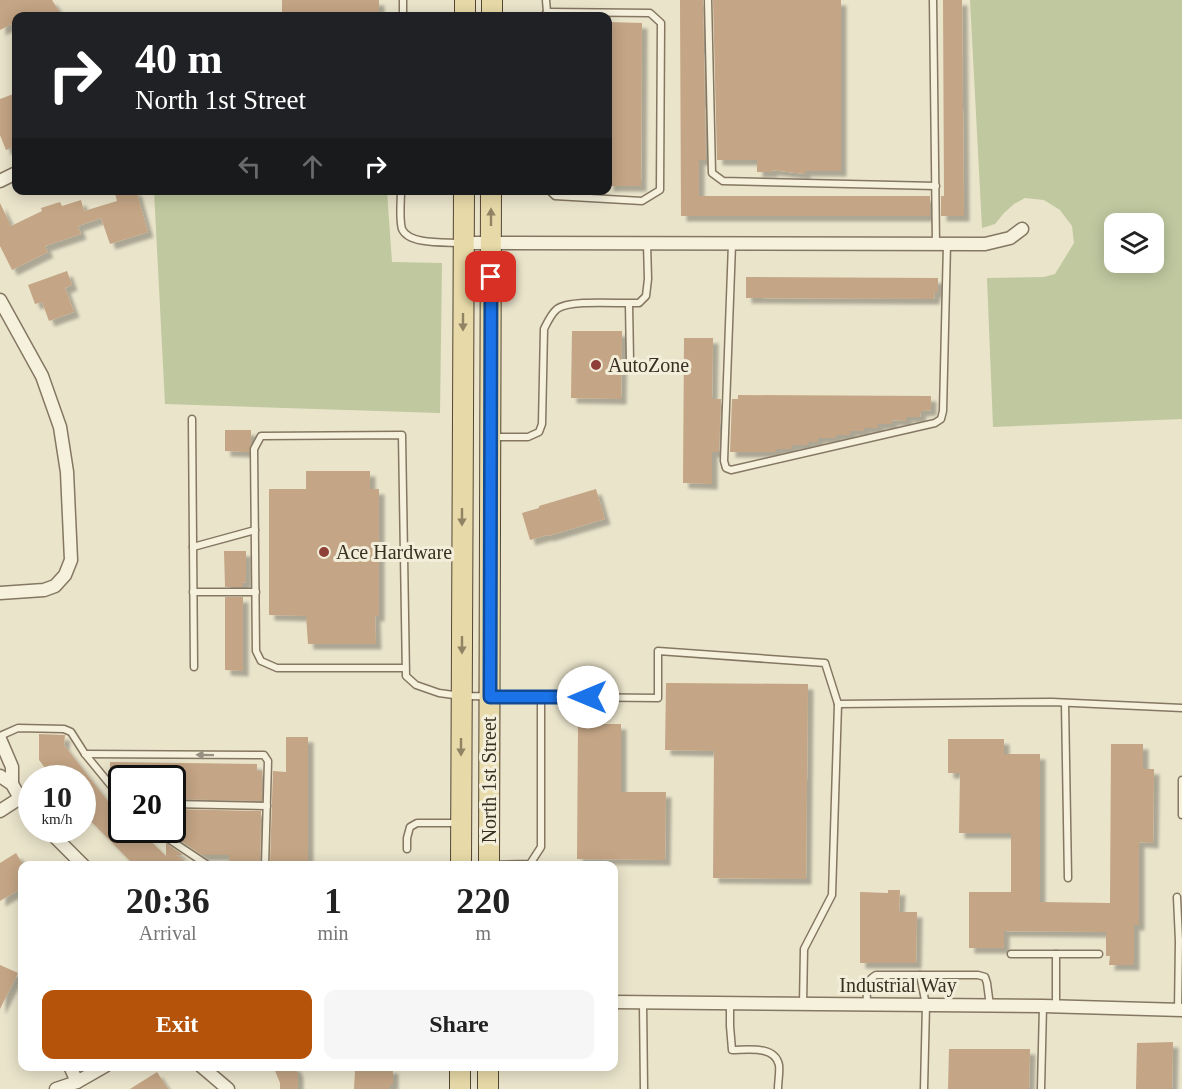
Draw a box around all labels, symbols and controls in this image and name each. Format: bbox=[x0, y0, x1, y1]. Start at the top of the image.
icon: right bbox=[36, 36, 114, 114]
text: 40 m bbox=[135, 36, 223, 82]
text: North 1st Street bbox=[135, 85, 306, 115]
icon: left bbox=[233, 150, 266, 183]
icon: ahead bbox=[296, 150, 329, 183]
icon: right bbox=[359, 150, 392, 183]
one-way arrow bbox=[486, 207, 496, 226]
map controls bbox=[1104, 213, 1164, 273]
button: layers bbox=[1104, 213, 1164, 273]
pin bbox=[465, 251, 516, 302]
icon: arrive bbox=[474, 260, 507, 293]
one-way arrow bbox=[458, 313, 468, 332]
place label: AutoZone bbox=[608, 354, 689, 376]
marker: AutoZone bbox=[589, 358, 603, 372]
one-way arrow bbox=[457, 508, 467, 527]
place label: Ace Hardware bbox=[336, 541, 452, 563]
marker: Ace Hardware bbox=[317, 545, 331, 559]
one-way arrow bbox=[457, 635, 467, 654]
position arrow bbox=[556, 665, 620, 729]
street label: North 1st Street bbox=[478, 716, 500, 843]
one-way arrow bbox=[456, 737, 466, 756]
one-way arrow bbox=[196, 750, 215, 760]
speed limit sign: 20 bbox=[108, 765, 186, 843]
text: 10 bbox=[42, 780, 72, 813]
text: km/h bbox=[42, 811, 72, 827]
text: 20:36 bbox=[126, 881, 210, 921]
text: 1 bbox=[324, 881, 342, 921]
text: 220 bbox=[456, 881, 510, 921]
text: Arrival bbox=[139, 922, 197, 944]
text: min bbox=[317, 922, 349, 944]
text: m bbox=[476, 922, 491, 944]
street label: Industrial Way bbox=[839, 974, 957, 997]
button: Exit bbox=[42, 990, 312, 1059]
button: Share bbox=[324, 990, 594, 1059]

